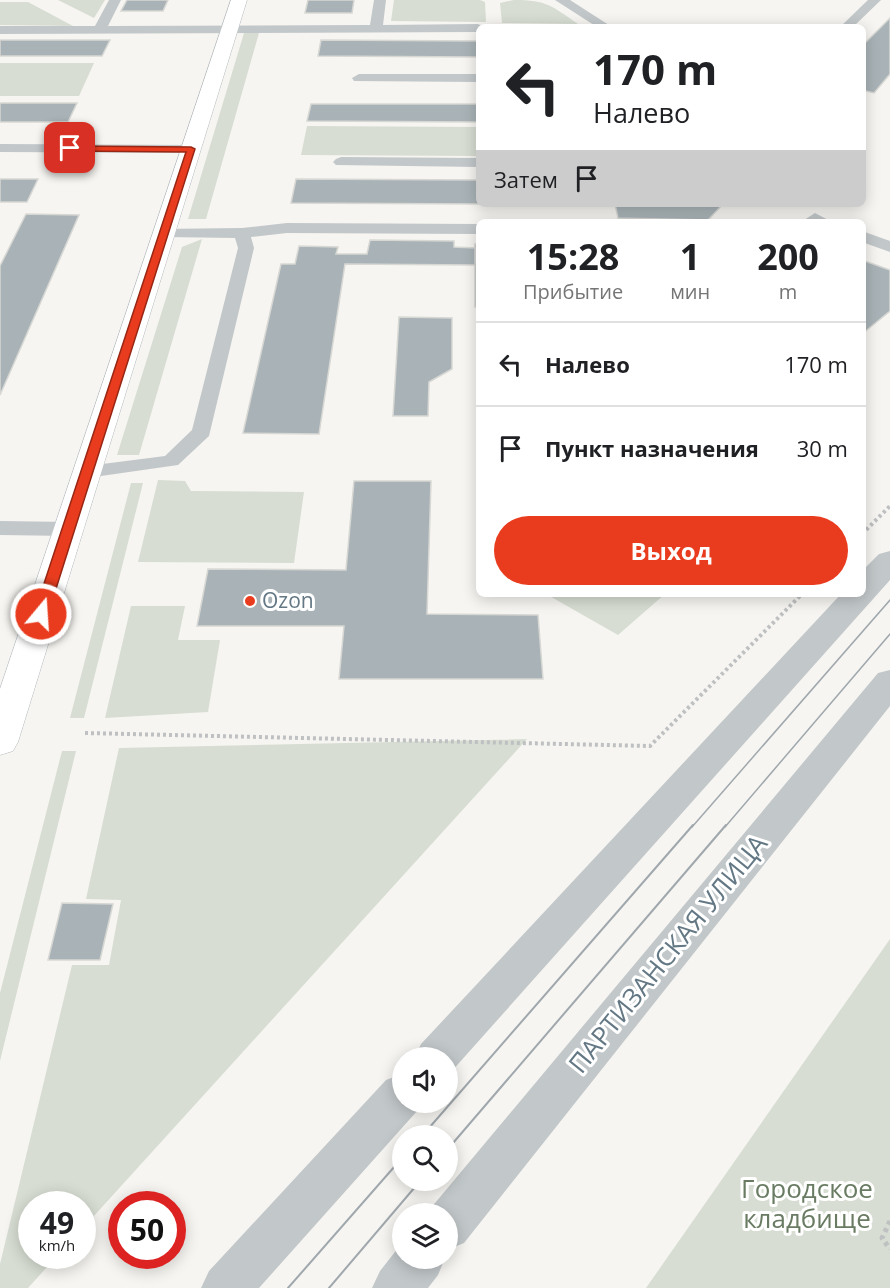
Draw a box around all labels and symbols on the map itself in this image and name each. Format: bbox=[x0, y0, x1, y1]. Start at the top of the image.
pin bbox=[44, 122, 95, 173]
position arrow bbox=[9, 582, 73, 646]
place label: Ozon bbox=[262, 586, 314, 614]
marker: Ozon bbox=[243, 594, 257, 608]
street label: ПАРТИЗАНСКАЯ УЛИЦА bbox=[560, 826, 775, 1080]
park label: Городское кладбище bbox=[741, 1170, 873, 1236]
speed limit sign: 50 bbox=[108, 1191, 186, 1269]

